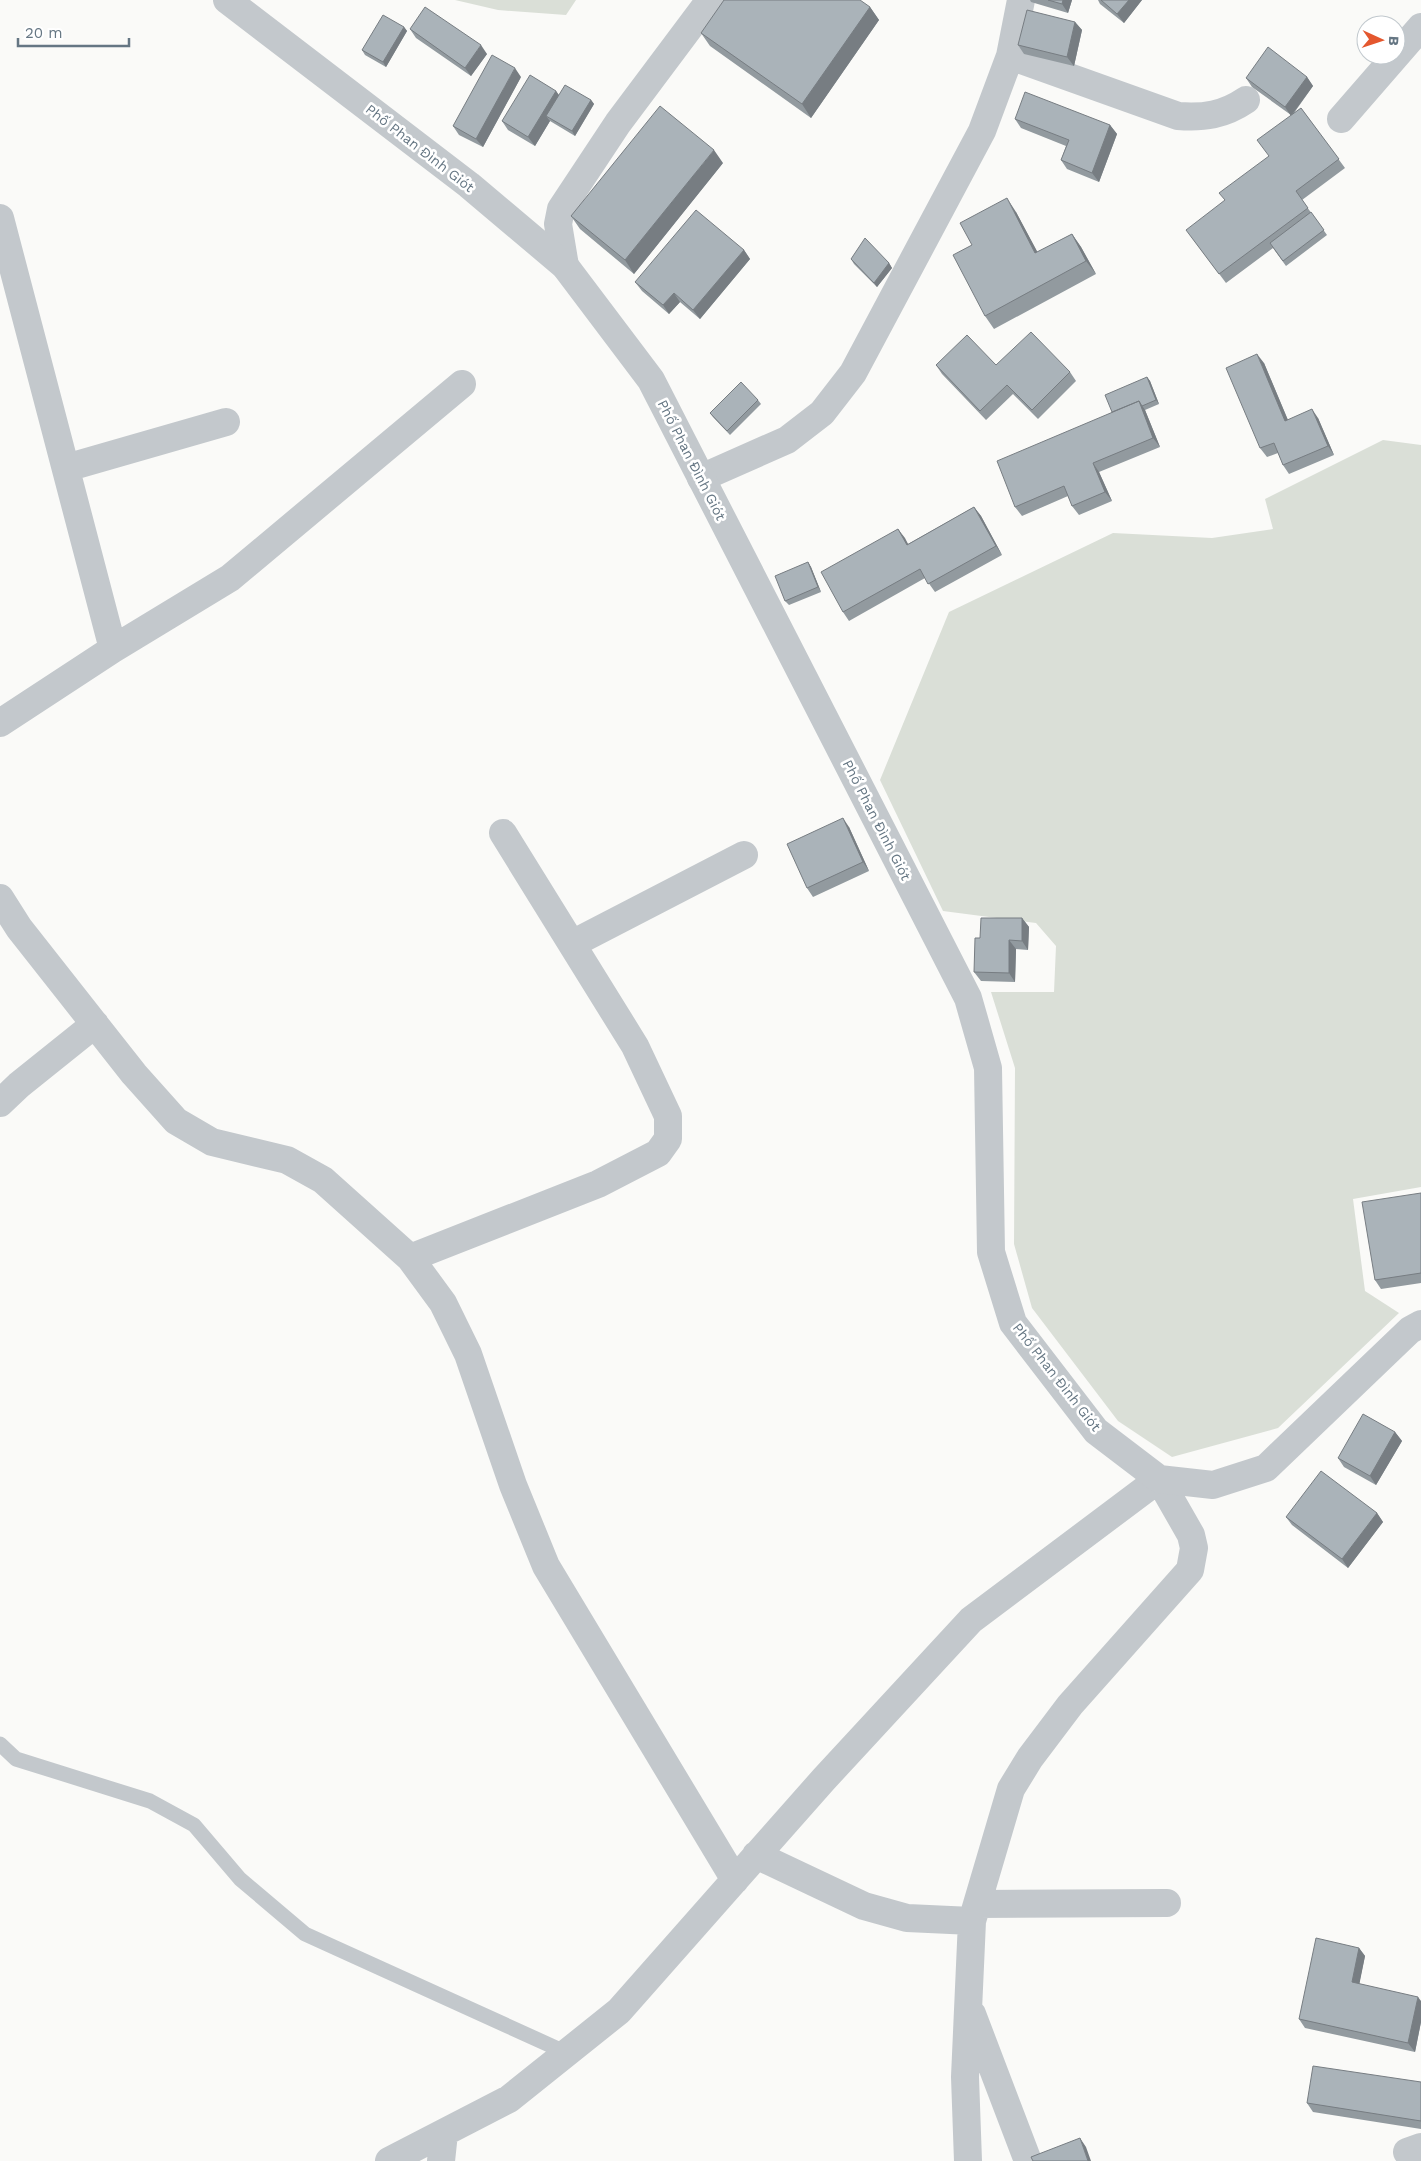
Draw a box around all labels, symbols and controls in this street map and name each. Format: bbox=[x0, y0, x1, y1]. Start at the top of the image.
scale bar bbox=[18, 15, 129, 47]
north arrow bbox=[1356, 15, 1406, 65]
text: 20 m bbox=[25, 24, 63, 42]
text: B bbox=[1386, 35, 1402, 46]
street label: Phố Phan Đình Giót bbox=[363, 101, 477, 195]
street label: Phố Phan Đình Giót bbox=[655, 397, 729, 523]
street label: Phố Phan Đình Giót bbox=[840, 757, 914, 883]
street label: Phố Phan Đình Giót bbox=[1010, 1320, 1104, 1434]

